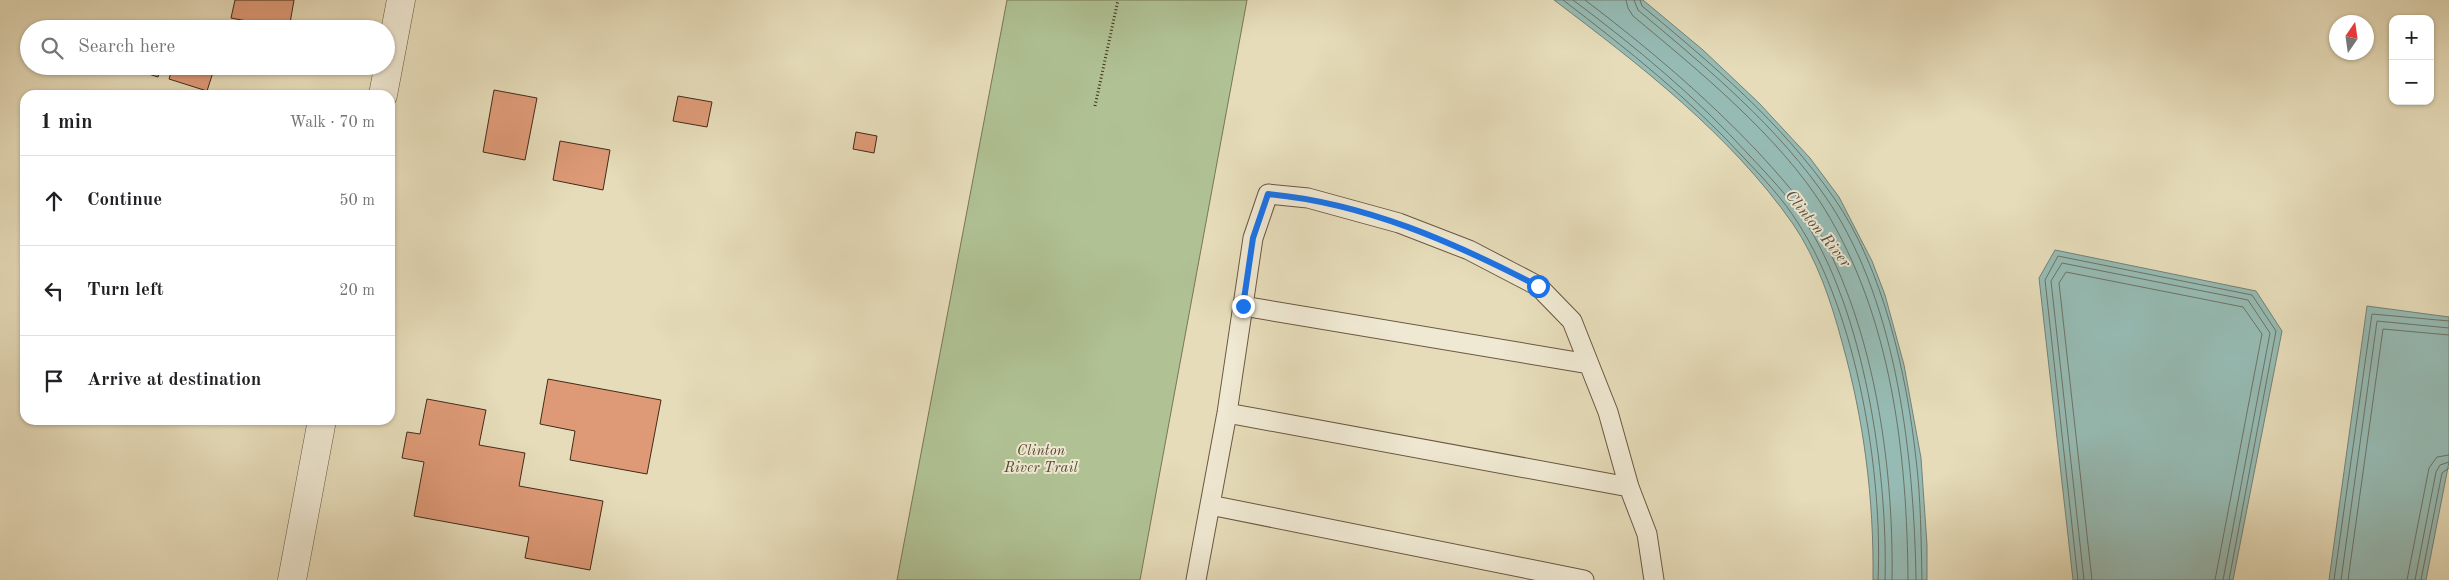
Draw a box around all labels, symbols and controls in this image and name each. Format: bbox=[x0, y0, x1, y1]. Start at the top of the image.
north arrow bbox=[2329, 15, 2374, 60]
map controls bbox=[2389, 15, 2434, 105]
button: + bbox=[2389, 15, 2434, 60]
search box bbox=[20, 20, 395, 75]
icon: search bbox=[38, 34, 66, 62]
text: Search here bbox=[78, 38, 175, 57]
button: − bbox=[2389, 60, 2434, 105]
text: 1 min bbox=[40, 112, 93, 133]
text: Walk · 70 m bbox=[289, 115, 375, 131]
icon: ahead bbox=[40, 187, 68, 215]
water label: Clinton River bbox=[1782, 188, 1854, 272]
text: Continue bbox=[87, 191, 162, 210]
text: 50 m bbox=[339, 193, 375, 209]
route start bbox=[1527, 275, 1550, 298]
icon: left bbox=[40, 277, 68, 305]
text: Turn left bbox=[87, 281, 164, 300]
text: 20 m bbox=[339, 283, 375, 299]
route end bbox=[1232, 295, 1255, 318]
icon: arrive bbox=[40, 367, 68, 395]
text: Arrive at destination bbox=[87, 371, 261, 390]
park label: Clinton River Trail bbox=[1003, 444, 1079, 476]

